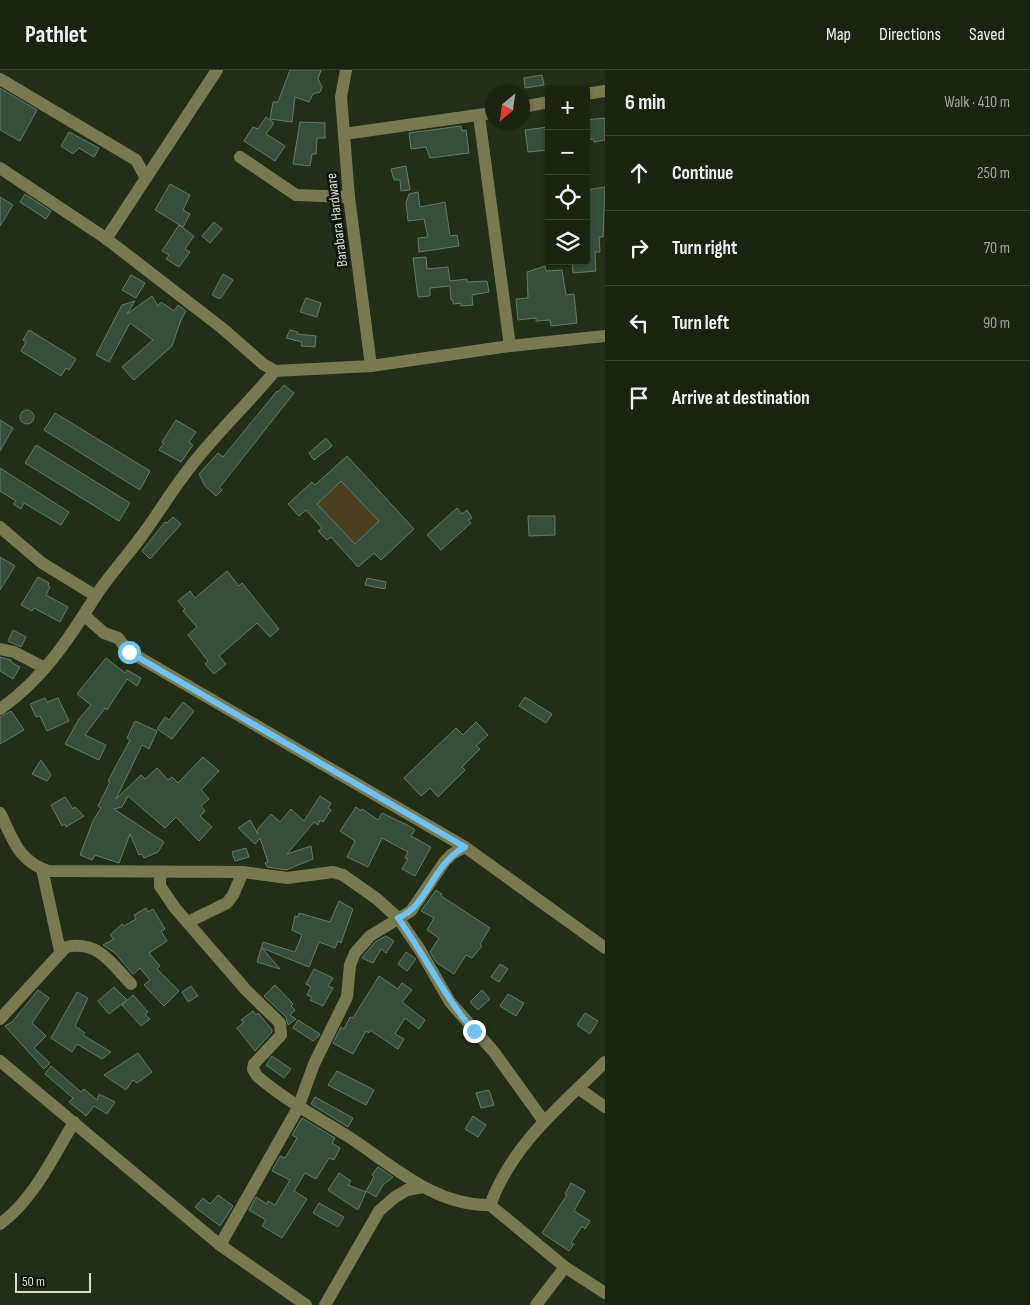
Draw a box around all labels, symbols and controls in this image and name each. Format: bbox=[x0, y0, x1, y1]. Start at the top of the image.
text: Pathlet bbox=[25, 20, 87, 49]
text: Map bbox=[826, 24, 851, 45]
text: Directions bbox=[879, 24, 941, 45]
text: Saved bbox=[969, 24, 1005, 45]
north arrow bbox=[485, 85, 530, 130]
map controls bbox=[545, 85, 590, 265]
button: + bbox=[545, 85, 590, 130]
text: 6 min bbox=[625, 90, 666, 115]
text: Walk · 410 m bbox=[944, 93, 1010, 112]
button: − bbox=[545, 130, 590, 175]
icon: ahead bbox=[625, 159, 653, 187]
text: Continue bbox=[672, 162, 733, 185]
text: 250 m bbox=[977, 164, 1010, 183]
street label: Barabara Hardware bbox=[322, 172, 352, 268]
button: locate bbox=[545, 175, 590, 220]
button: layers bbox=[545, 220, 590, 265]
icon: right bbox=[625, 234, 653, 262]
text: Turn right bbox=[672, 237, 737, 260]
text: 70 m bbox=[984, 239, 1010, 258]
icon: left bbox=[625, 309, 653, 337]
text: Turn left bbox=[672, 312, 729, 335]
text: 90 m bbox=[983, 314, 1010, 333]
icon: arrive bbox=[625, 384, 653, 412]
text: Arrive at destination bbox=[672, 387, 810, 410]
route start bbox=[118, 641, 141, 664]
route end bbox=[463, 1020, 486, 1043]
scale bar bbox=[15, 1270, 91, 1293]
text: 50 m bbox=[22, 1273, 45, 1290]

